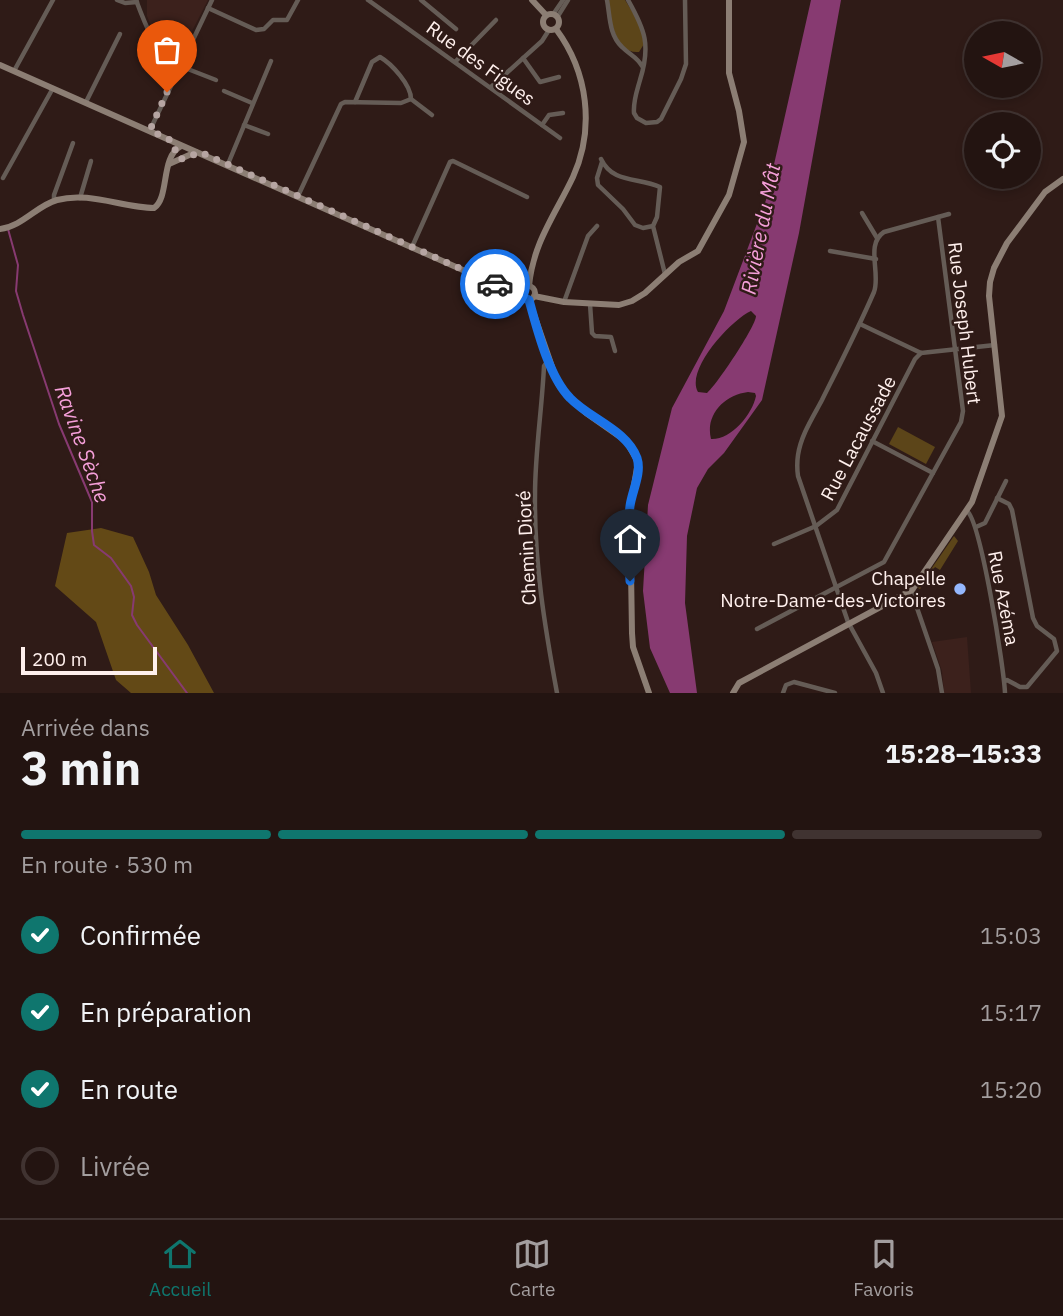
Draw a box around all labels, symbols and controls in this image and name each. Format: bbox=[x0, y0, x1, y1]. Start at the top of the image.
street label: Rue des Figues bbox=[422, 15, 540, 111]
pin bbox=[137, 20, 197, 92]
north arrow bbox=[964, 21, 1041, 98]
map controls bbox=[964, 21, 1041, 189]
icon: bag bbox=[148, 31, 186, 69]
button: locate bbox=[964, 112, 1041, 189]
water label: Rivière du Mât bbox=[734, 160, 787, 297]
street label: Rue Joseph Hubert bbox=[943, 240, 987, 406]
courier bbox=[460, 249, 530, 319]
icon: car bbox=[476, 265, 514, 303]
street label: Rue Lacaussade bbox=[815, 371, 901, 505]
water label: Ravine Sèche bbox=[49, 381, 117, 507]
street label: Chemin Dioré bbox=[511, 490, 541, 606]
pin bbox=[600, 509, 660, 581]
icon: home bbox=[611, 520, 649, 558]
street label: Rue Azéma bbox=[983, 549, 1025, 647]
place label: Chapelle Notre-Dame-des-Victoires bbox=[720, 566, 946, 612]
marker: Chapelle Notre-Dame-des-Victoires bbox=[952, 581, 968, 597]
scale bar bbox=[21, 644, 158, 676]
text: 200 m bbox=[32, 647, 87, 671]
text: Arrivée dans bbox=[21, 712, 150, 742]
text: 15:28–15:33 bbox=[885, 736, 1042, 770]
text: 3 min bbox=[21, 738, 141, 798]
text: En route · 530 m bbox=[21, 849, 193, 879]
icon: check bbox=[21, 916, 59, 954]
text: Confirmée bbox=[80, 918, 201, 952]
text: 15:03 bbox=[980, 920, 1042, 950]
icon: check bbox=[21, 993, 59, 1031]
text: En préparation bbox=[80, 995, 252, 1029]
text: 15:17 bbox=[980, 997, 1042, 1027]
icon: check bbox=[21, 1070, 59, 1108]
text: En route bbox=[80, 1072, 178, 1106]
text: 15:20 bbox=[980, 1074, 1042, 1104]
text: Livrée bbox=[80, 1149, 150, 1183]
tab: Accueil bbox=[149, 1235, 211, 1301]
tab: Carte bbox=[509, 1235, 555, 1301]
tab: Favoris bbox=[853, 1235, 914, 1301]

